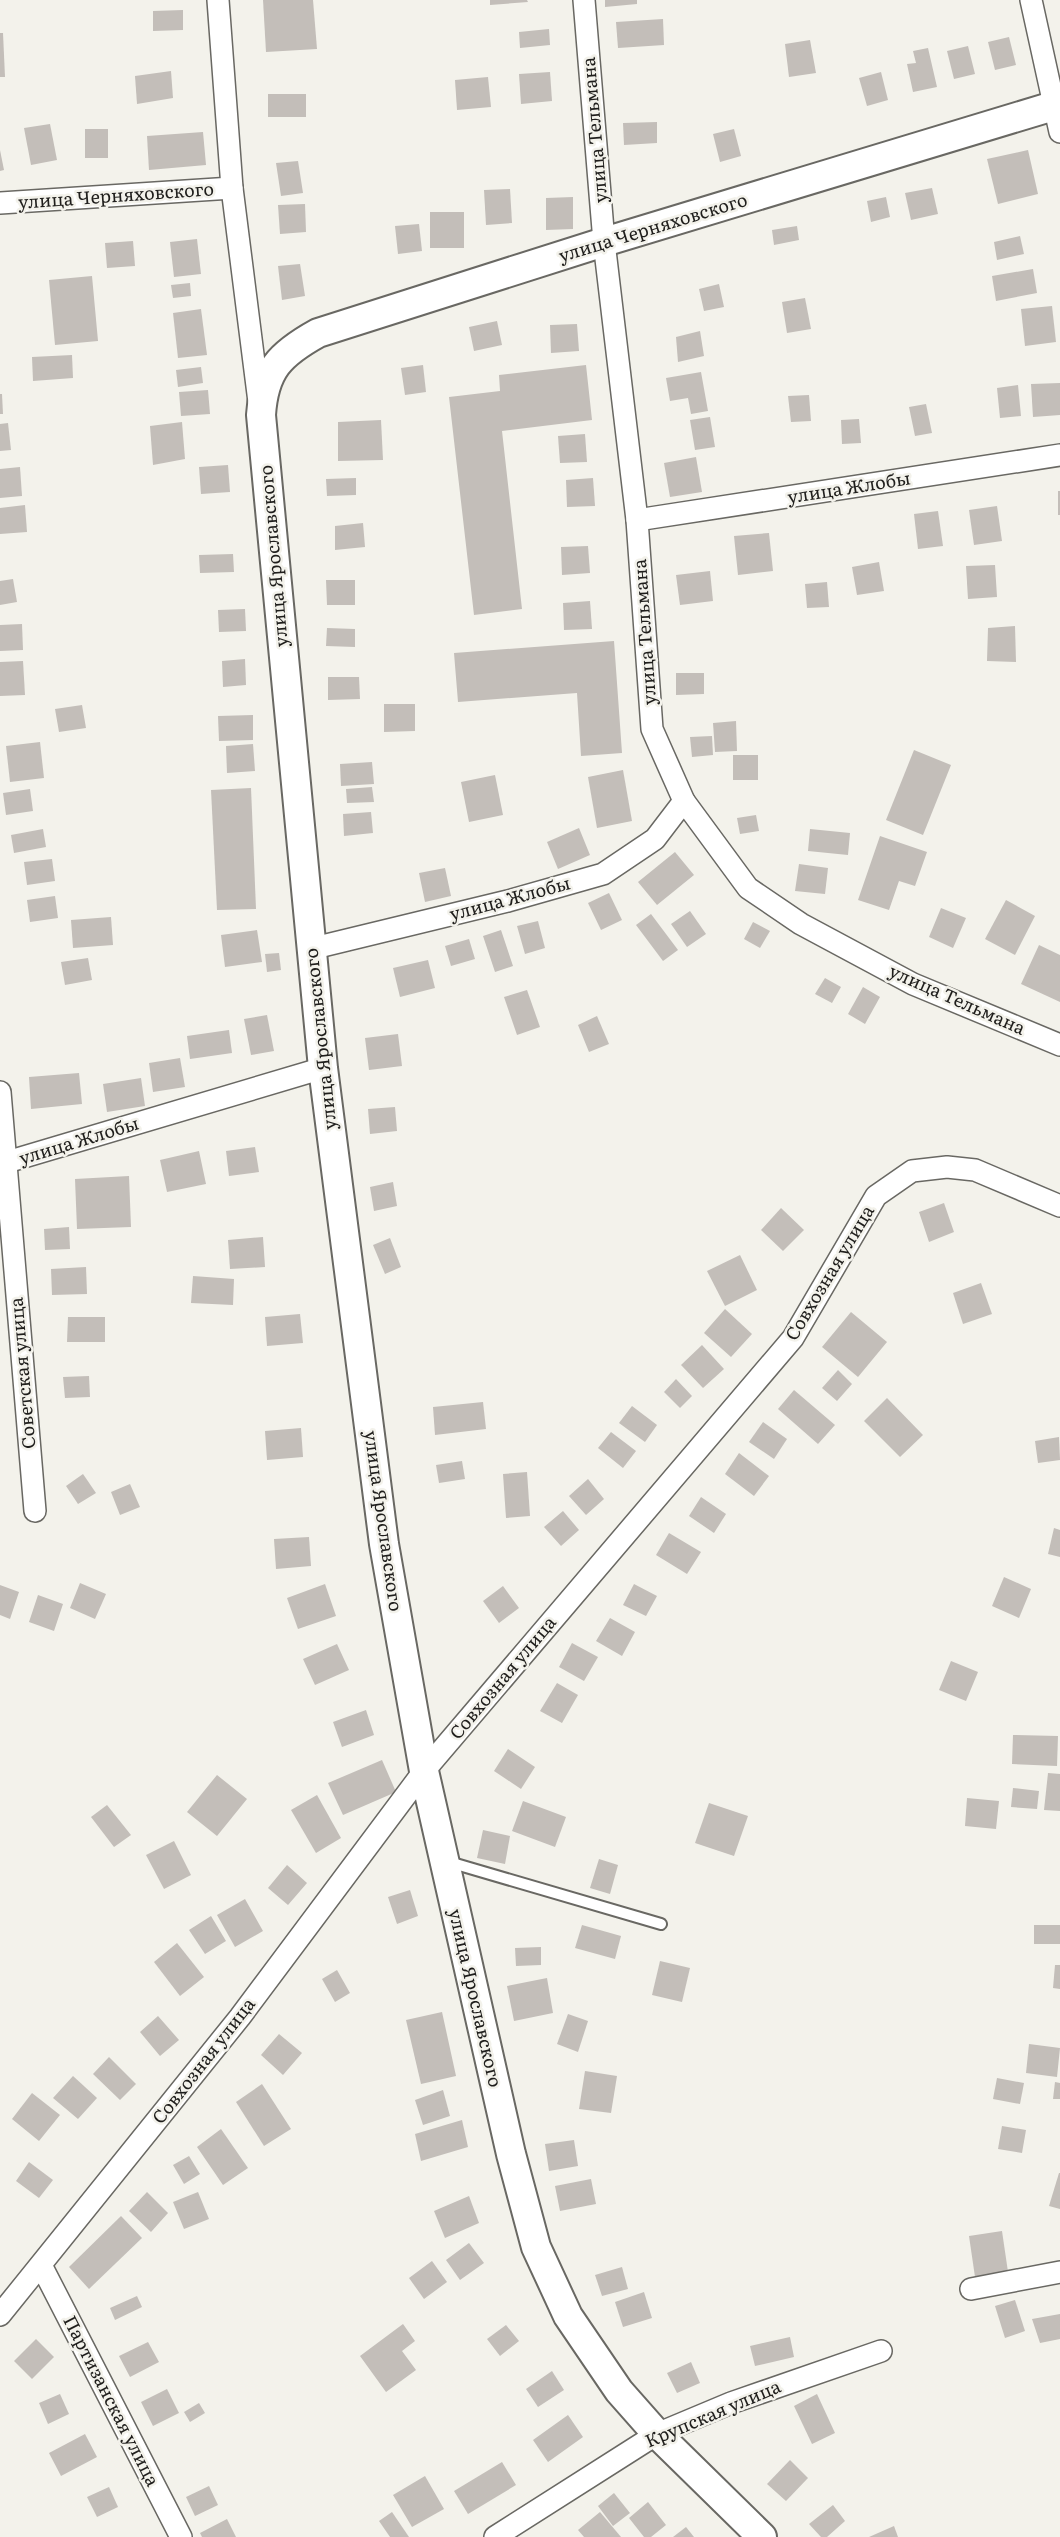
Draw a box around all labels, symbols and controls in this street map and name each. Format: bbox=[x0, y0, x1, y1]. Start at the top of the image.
street label: улица Тельмана bbox=[574, 56, 613, 204]
street label: улица Черняховского bbox=[17, 174, 215, 215]
street label: улица Черняховского bbox=[555, 185, 750, 268]
street label: улица Жлобы bbox=[785, 463, 912, 510]
street label: улица Ярославского bbox=[251, 464, 294, 648]
street label: улица Тельмана bbox=[625, 558, 662, 706]
street label: улица Жлобы bbox=[446, 868, 573, 927]
street label: улица Ярославского bbox=[297, 947, 342, 1131]
street label: улица Тельмана bbox=[885, 956, 1030, 1041]
street label: улица Жлобы bbox=[15, 1109, 142, 1171]
street label: Совхозная улица bbox=[778, 1199, 880, 1345]
street label: Советская улица bbox=[1, 1296, 42, 1450]
street label: улица Ярославского bbox=[358, 1429, 411, 1613]
street label: Совхозная улица bbox=[442, 1609, 562, 1745]
street label: улица Ярославского bbox=[443, 1906, 510, 2090]
street label: Совхозная улица bbox=[145, 1991, 261, 2129]
street label: Партизанская улица bbox=[57, 2310, 167, 2491]
street label: Крупская улица bbox=[640, 2372, 785, 2453]

